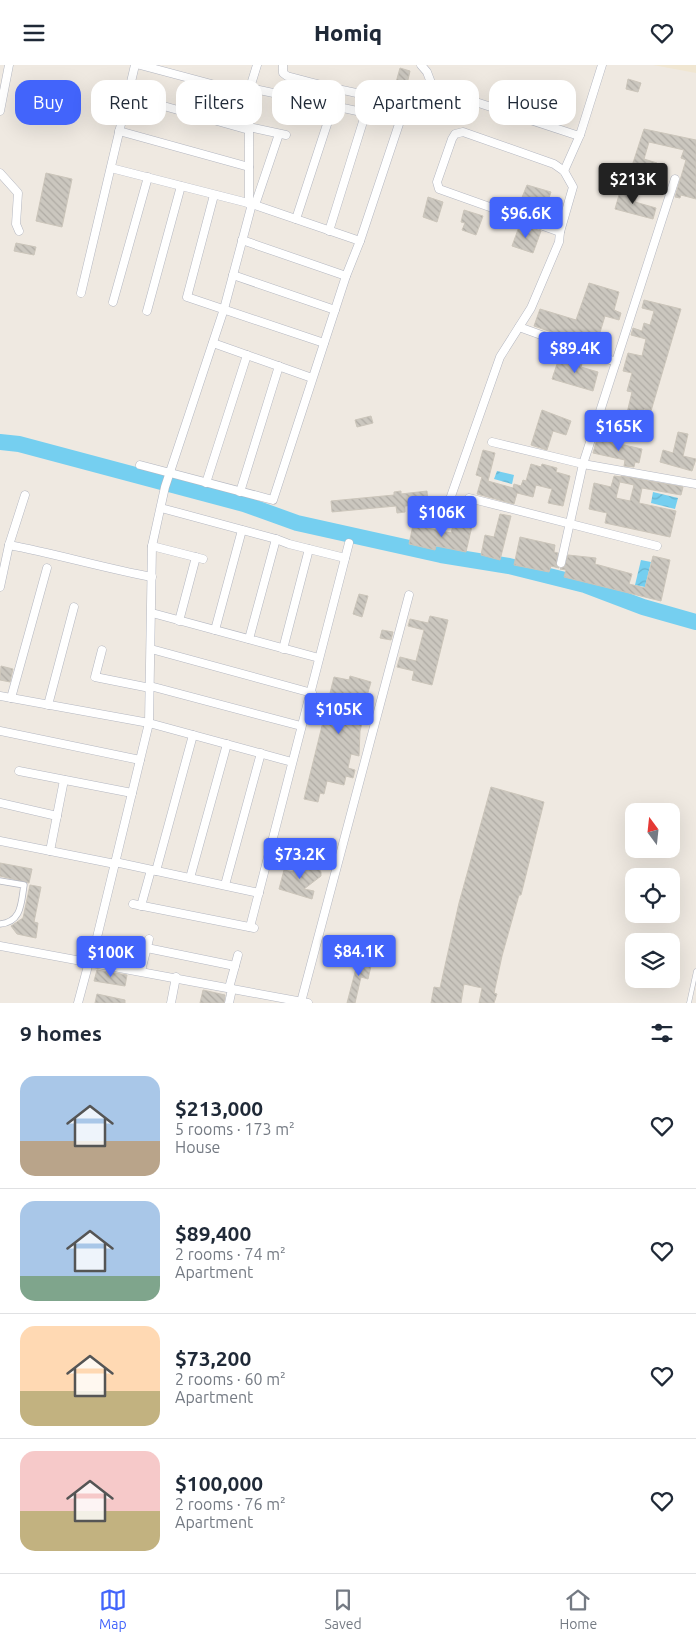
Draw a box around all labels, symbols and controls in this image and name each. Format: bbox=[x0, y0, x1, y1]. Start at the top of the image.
icon: menu bbox=[20, 19, 48, 47]
icon: heart bbox=[648, 19, 676, 47]
text: Homiq bbox=[314, 20, 382, 45]
chip: Buy bbox=[15, 80, 81, 125]
chip: Rent bbox=[91, 80, 166, 125]
chip: Filters bbox=[176, 80, 262, 125]
chip: New bbox=[272, 80, 345, 125]
chip: Apartment bbox=[355, 80, 479, 125]
chip: House bbox=[489, 80, 576, 125]
pin: $213K bbox=[598, 163, 668, 205]
text: $213K bbox=[610, 170, 656, 188]
pin: $96.6K bbox=[485, 197, 567, 239]
text: $96.6K bbox=[501, 204, 551, 222]
pin: $89.4K bbox=[534, 331, 616, 374]
text: $89.4K bbox=[550, 339, 600, 357]
pin: $165K bbox=[584, 409, 654, 452]
text: $165K bbox=[596, 417, 642, 435]
pin: $106K bbox=[407, 495, 477, 538]
text: $106K bbox=[419, 503, 465, 521]
pin: $105K bbox=[304, 693, 374, 735]
text: $105K bbox=[316, 700, 362, 718]
north arrow bbox=[625, 803, 680, 857]
map controls bbox=[625, 803, 680, 988]
pin: $73.2K bbox=[259, 837, 341, 880]
text: $73.2K bbox=[275, 845, 325, 863]
button: locate bbox=[625, 868, 680, 923]
button: layers bbox=[625, 933, 680, 988]
pin: $100K bbox=[76, 935, 146, 978]
pin: $84.1K bbox=[318, 935, 400, 977]
text: $84.1K bbox=[334, 942, 384, 960]
text: $100K bbox=[88, 943, 134, 961]
icon: filters bbox=[648, 1019, 676, 1047]
text: 9 homes bbox=[20, 1021, 102, 1045]
icon: home bbox=[60, 1096, 120, 1156]
text: $213,000 bbox=[175, 1096, 263, 1120]
icon: heart bbox=[648, 1112, 676, 1140]
text: 5 rooms · 173 m² bbox=[175, 1120, 295, 1138]
text: House bbox=[175, 1138, 220, 1156]
icon: home bbox=[60, 1221, 120, 1281]
text: $89,400 bbox=[175, 1221, 251, 1245]
icon: heart bbox=[648, 1237, 676, 1265]
text: 2 rooms · 74 m² bbox=[175, 1245, 286, 1263]
text: Apartment bbox=[175, 1263, 253, 1281]
icon: home bbox=[60, 1346, 120, 1406]
text: $73,200 bbox=[175, 1346, 251, 1370]
icon: heart bbox=[648, 1362, 676, 1390]
text: 2 rooms · 60 m² bbox=[175, 1370, 286, 1388]
text: Apartment bbox=[175, 1388, 253, 1406]
icon: home bbox=[60, 1471, 120, 1531]
text: $100,000 bbox=[175, 1471, 263, 1495]
icon: heart bbox=[648, 1487, 676, 1515]
text: 2 rooms · 76 m² bbox=[175, 1495, 286, 1513]
text: Apartment bbox=[175, 1513, 253, 1531]
tab: Map bbox=[99, 1586, 127, 1632]
tab: Saved bbox=[324, 1586, 362, 1632]
tab: Home bbox=[559, 1586, 597, 1632]

